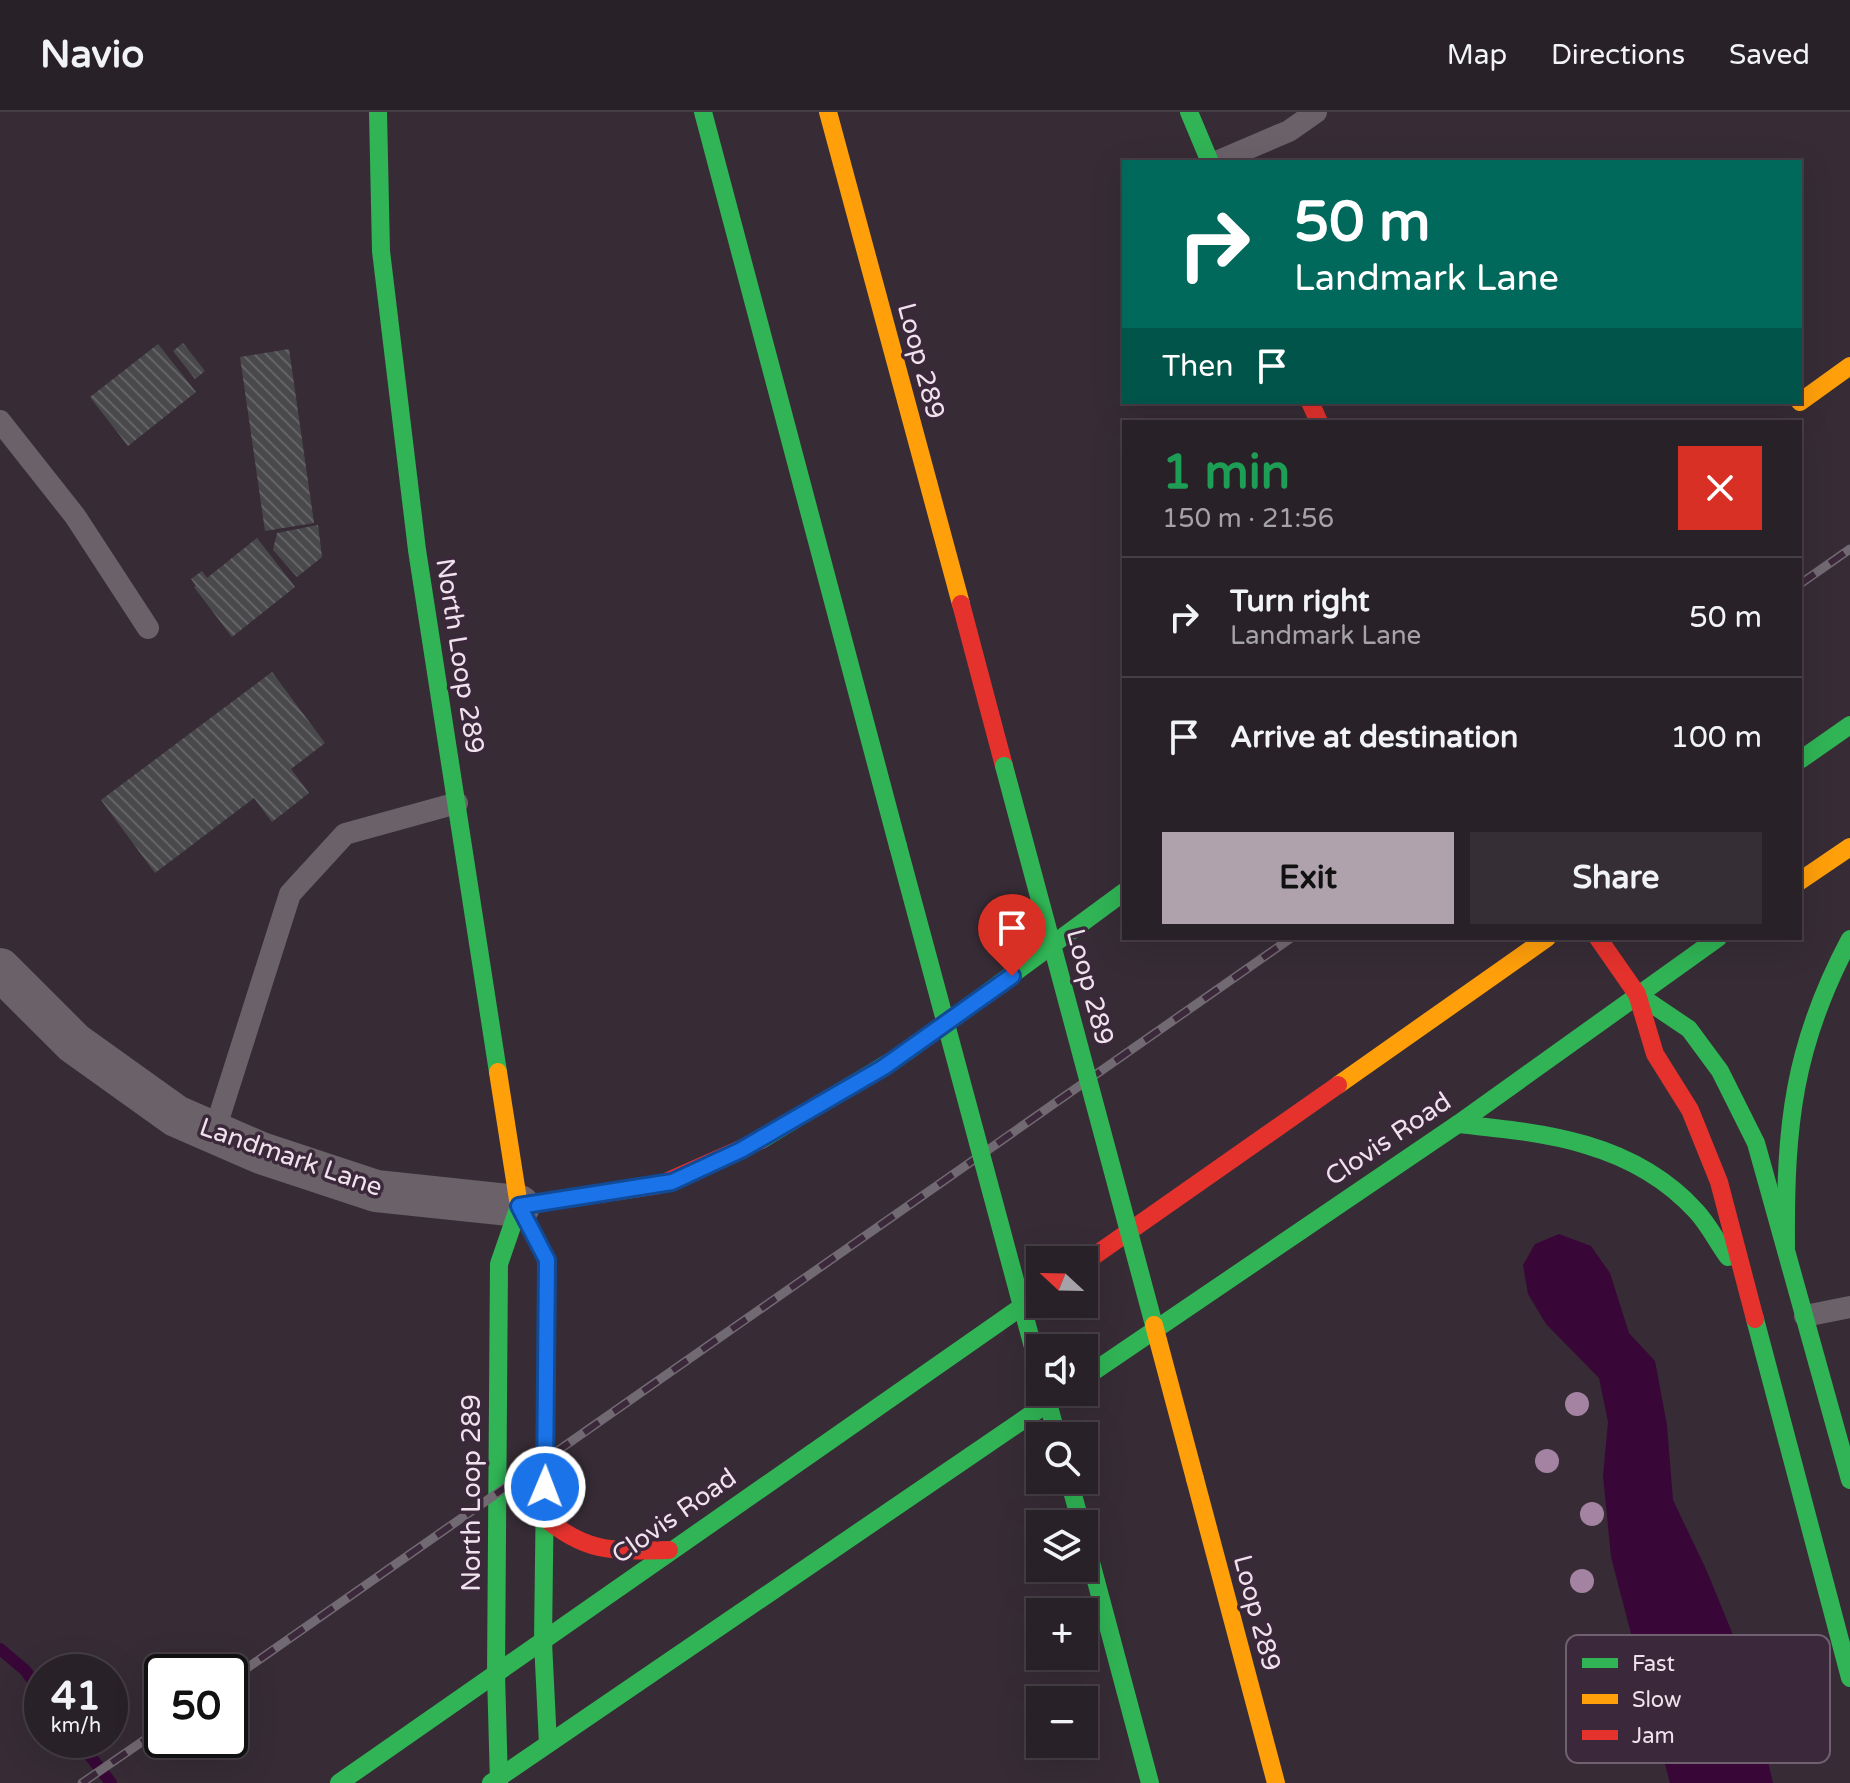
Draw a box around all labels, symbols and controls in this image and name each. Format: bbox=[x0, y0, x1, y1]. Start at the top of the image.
text: Navio bbox=[40, 32, 144, 78]
text: Map bbox=[1447, 38, 1507, 72]
text: Directions bbox=[1551, 38, 1685, 72]
text: Saved bbox=[1729, 38, 1810, 72]
text: 50 m bbox=[1294, 189, 1430, 256]
icon: right bbox=[1162, 192, 1266, 296]
text: Landmark Lane bbox=[1294, 257, 1559, 300]
street label: Loop 289 bbox=[891, 300, 951, 422]
icon: arrive bbox=[1250, 344, 1294, 388]
text: Then bbox=[1162, 348, 1234, 385]
text: 1 min bbox=[1162, 444, 1290, 502]
button: close bbox=[1678, 446, 1762, 530]
text: 150 m · 21:56 bbox=[1162, 503, 1334, 534]
street label: North Loop 289 bbox=[429, 556, 491, 756]
text: Turn right bbox=[1230, 583, 1370, 620]
icon: right bbox=[1162, 595, 1206, 639]
text: 50 m bbox=[1689, 599, 1762, 636]
text: Landmark Lane bbox=[1230, 620, 1421, 651]
icon: arrive bbox=[1162, 715, 1206, 759]
text: Arrive at destination bbox=[1230, 719, 1518, 756]
text: 100 m bbox=[1670, 719, 1762, 756]
button: Exit bbox=[1162, 832, 1454, 924]
button: Share bbox=[1470, 832, 1762, 924]
pin bbox=[978, 894, 1046, 976]
icon: arrive bbox=[990, 906, 1034, 950]
street label: Loop 289 bbox=[1060, 926, 1120, 1048]
street label: Clovis Road bbox=[1319, 1086, 1457, 1192]
street label: Landmark Lane bbox=[195, 1111, 387, 1203]
north arrow bbox=[1026, 1246, 1098, 1318]
map controls bbox=[1026, 1246, 1098, 1758]
button: sound bbox=[1026, 1334, 1098, 1406]
street label: North Loop 289 bbox=[456, 1394, 487, 1592]
button: search bbox=[1026, 1422, 1098, 1494]
position arrow bbox=[503, 1445, 587, 1529]
street label: Clovis Road bbox=[606, 1462, 742, 1570]
button: layers bbox=[1026, 1510, 1098, 1582]
street label: Loop 289 bbox=[1227, 1552, 1287, 1674]
button: + bbox=[1026, 1598, 1098, 1670]
legend bbox=[1566, 1635, 1830, 1763]
text: Fast bbox=[1632, 1651, 1675, 1677]
speed limit sign: 50 bbox=[144, 1654, 248, 1758]
text: 41 bbox=[51, 1672, 101, 1720]
button: − bbox=[1026, 1686, 1098, 1758]
text: Slow bbox=[1632, 1687, 1682, 1713]
text: km/h bbox=[51, 1714, 101, 1738]
text: Jam bbox=[1632, 1723, 1675, 1749]

